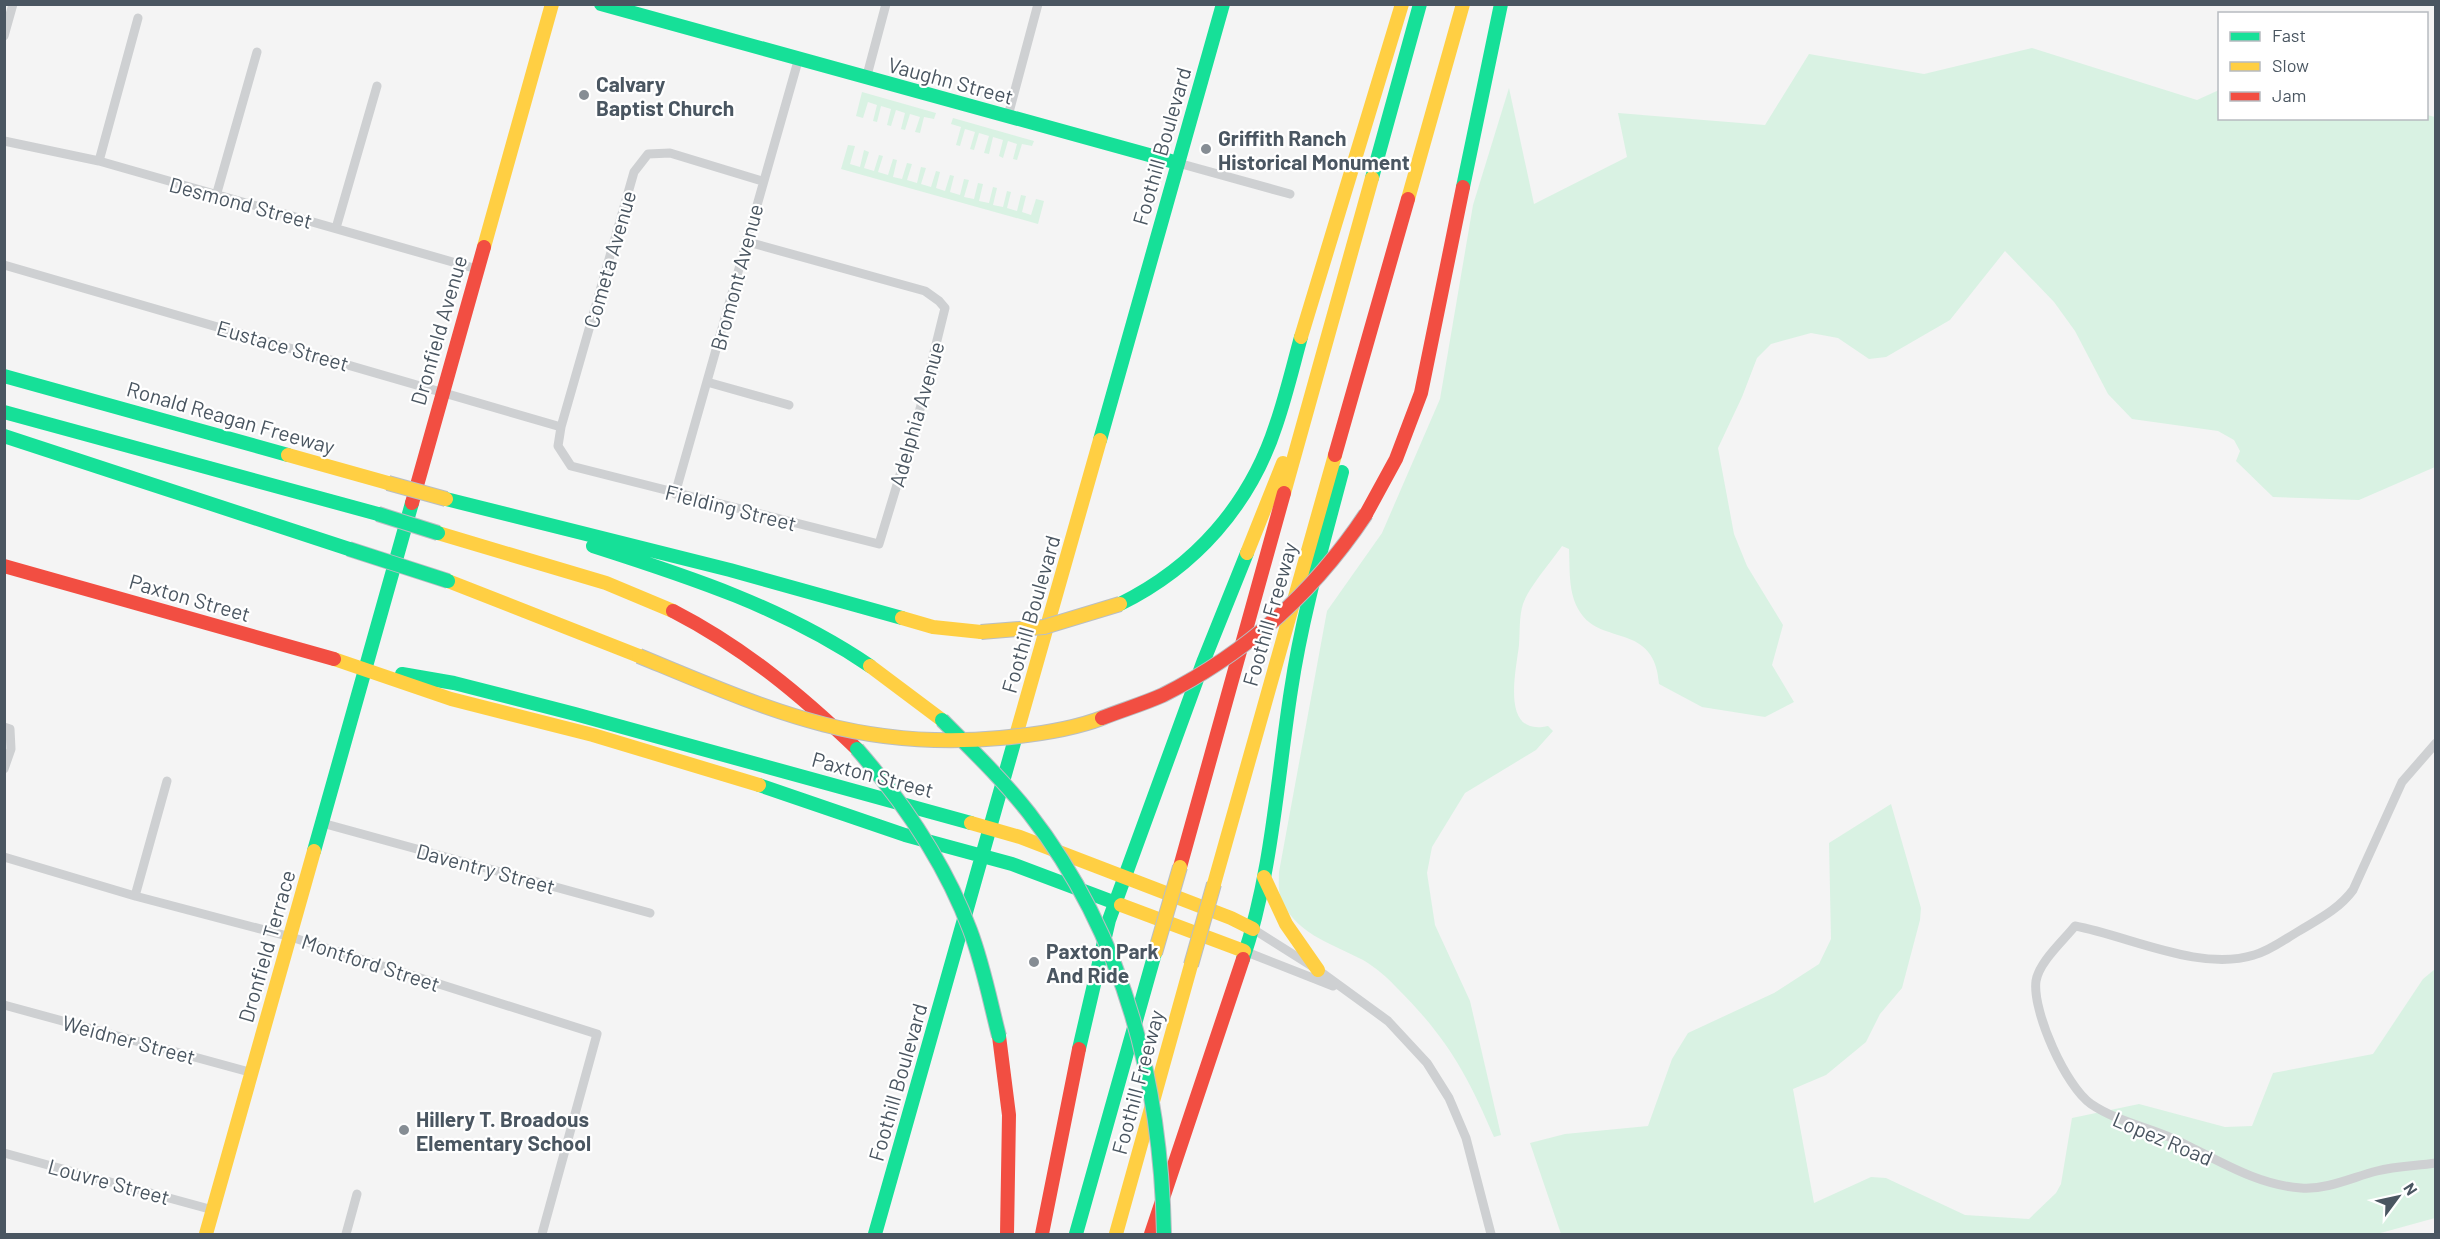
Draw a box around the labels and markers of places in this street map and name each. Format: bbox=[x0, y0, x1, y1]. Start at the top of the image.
place label: Calvary Baptist Church bbox=[596, 71, 734, 120]
marker: Calvary Baptist Church bbox=[577, 88, 591, 102]
place label: Griffith Ranch Historical Monument bbox=[1218, 125, 1410, 174]
marker: Griffith Ranch Historical Monument bbox=[1199, 142, 1213, 156]
place label: Paxton Park And Ride bbox=[1046, 938, 1159, 987]
marker: Paxton Park And Ride bbox=[1027, 955, 1041, 969]
place label: Hillery T. Broadous Elementary School bbox=[416, 1106, 591, 1155]
marker: Hillery T. Broadous Elementary School bbox=[397, 1123, 411, 1137]

